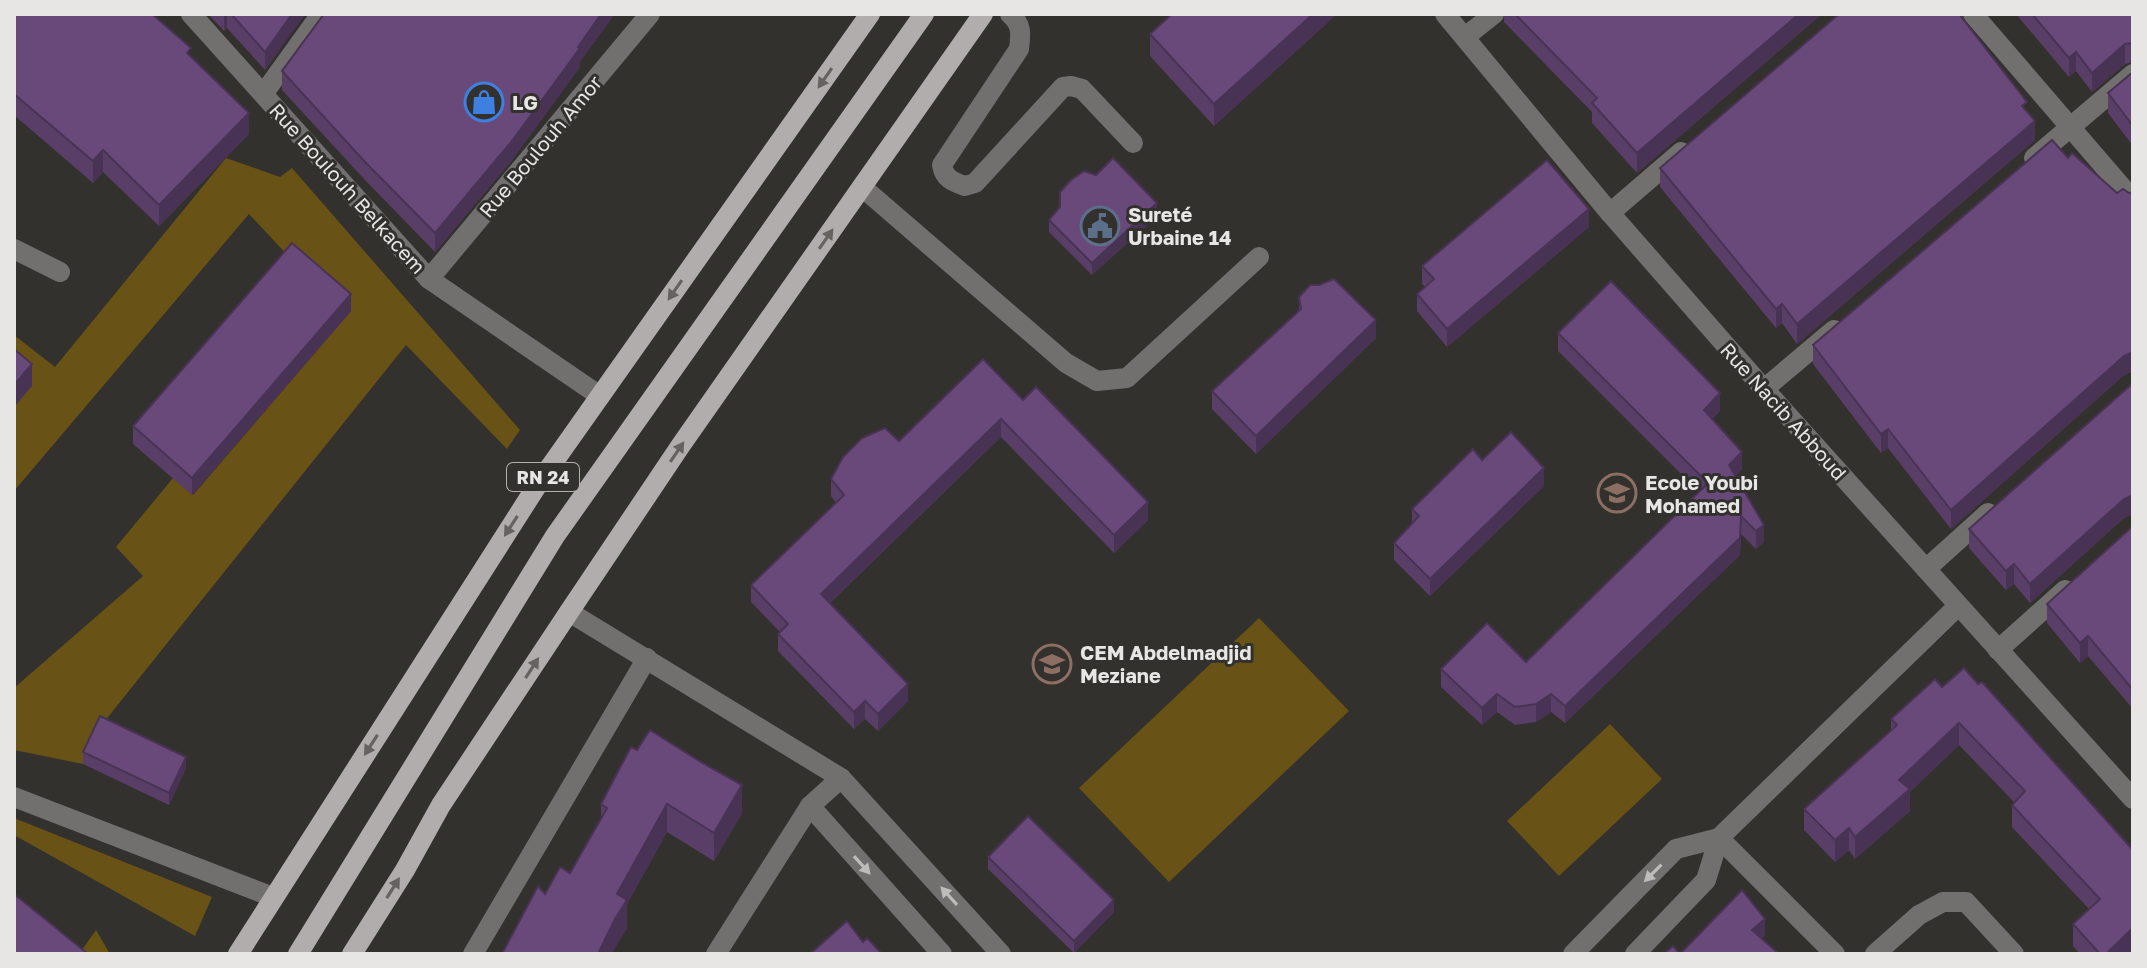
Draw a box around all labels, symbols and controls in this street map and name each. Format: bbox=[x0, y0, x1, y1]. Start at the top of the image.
one-way arrow bbox=[818, 67, 833, 88]
street label: Rue Boulouh Amor bbox=[474, 70, 606, 222]
shop icon: LG bbox=[463, 81, 505, 123]
place label: LG bbox=[512, 90, 538, 114]
street label: Rue Boulouh Belkacem bbox=[265, 98, 431, 278]
place label: Sureté Urbaine 14 bbox=[1128, 202, 1231, 249]
public building icon: Sureté Urbaine 14 bbox=[1079, 205, 1121, 247]
one-way arrow bbox=[818, 228, 833, 249]
one-way arrow bbox=[668, 279, 683, 300]
street label: Rue Nacib Abboud bbox=[1716, 337, 1852, 485]
one-way arrow bbox=[669, 441, 684, 462]
road number: RN 24 bbox=[507, 463, 579, 491]
place label: Ecole Youbi Mohamed bbox=[1645, 470, 1758, 517]
school or university icon: Ecole Youbi Mohamed bbox=[1596, 472, 1638, 514]
one-way arrow bbox=[504, 516, 519, 537]
place label: CEM Abdelmadjid Meziane bbox=[1080, 640, 1251, 687]
school or university icon: CEM Abdelmadjid Meziane bbox=[1031, 643, 1073, 685]
one-way arrow bbox=[524, 657, 539, 678]
one-way arrow bbox=[364, 734, 378, 756]
one-way arrow bbox=[852, 855, 870, 874]
one-way arrow bbox=[1644, 863, 1662, 882]
one-way arrow bbox=[386, 877, 400, 899]
one-way arrow bbox=[940, 887, 958, 906]

